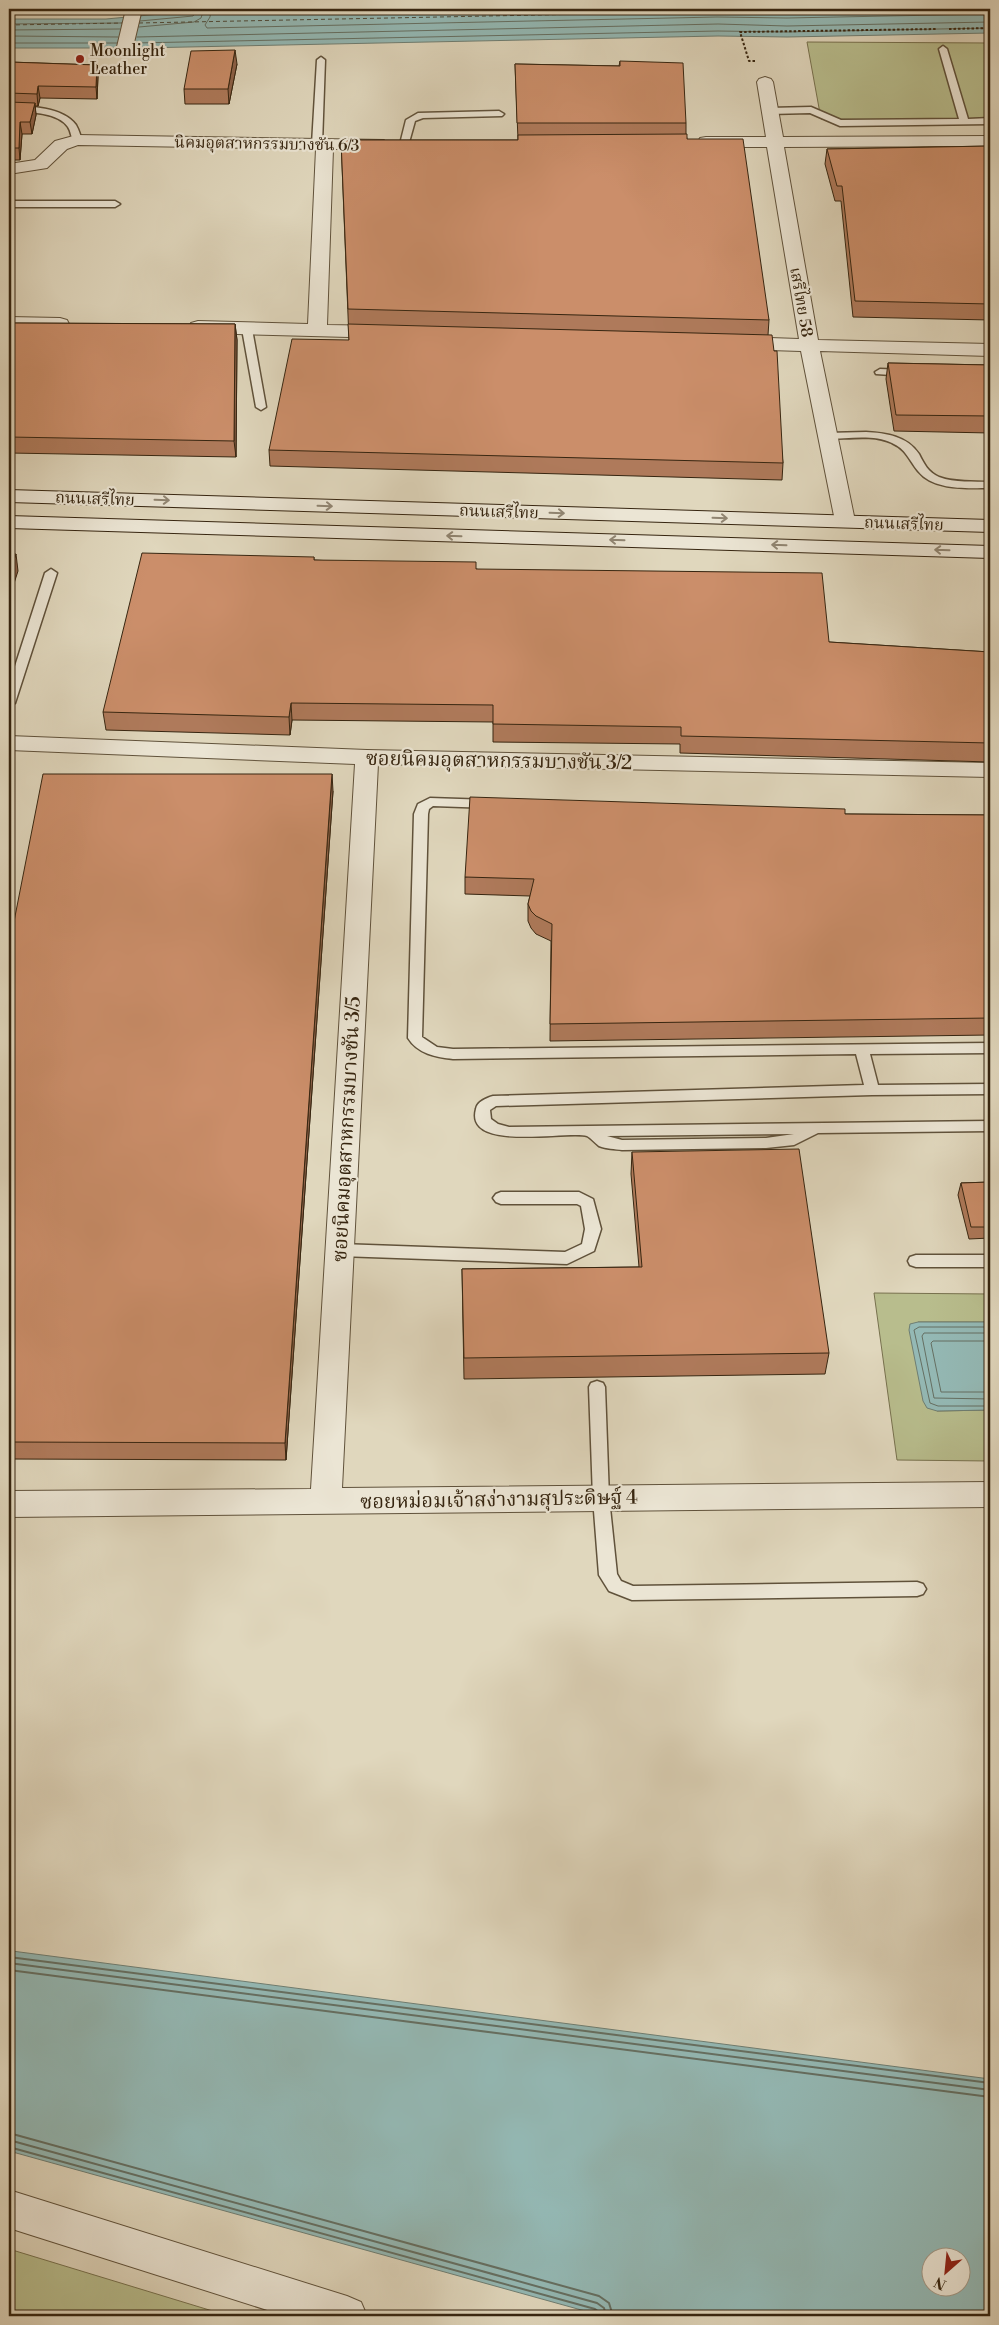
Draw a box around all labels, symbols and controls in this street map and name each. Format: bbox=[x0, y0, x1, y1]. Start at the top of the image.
place label: Moonlight Leather bbox=[90, 41, 166, 79]
marker: Moonlight Leather bbox=[74, 53, 86, 65]
street label: นิคมอุตสาหกรรมบางชัน 6/3 bbox=[174, 132, 360, 157]
street label: เสรีไทย 58 bbox=[785, 266, 818, 339]
street label: ถนนเสรีไทย bbox=[55, 487, 135, 510]
one-way arrow bbox=[154, 496, 170, 505]
street label: ถนนเสรีไทย bbox=[459, 500, 539, 523]
one-way arrow bbox=[317, 501, 333, 510]
one-way arrow bbox=[548, 508, 565, 518]
street label: ถนนเสรีไทย bbox=[864, 512, 944, 535]
one-way arrow bbox=[711, 513, 727, 523]
one-way arrow bbox=[446, 531, 462, 540]
one-way arrow bbox=[609, 536, 625, 545]
one-way arrow bbox=[771, 541, 787, 550]
one-way arrow bbox=[934, 545, 950, 555]
street label: ซอยนิคมอุตสาหกรรมบางชัน 3/2 bbox=[366, 747, 632, 776]
street label: ซอยนิคมอุตสาหกรรมบางชัน 3/5 bbox=[328, 996, 367, 1263]
street label: ซอยหม่อมเจ้าสง่างามสุประดิษฐ์ 4 bbox=[360, 1486, 638, 1515]
north arrow bbox=[922, 2248, 972, 2298]
text: N bbox=[932, 2272, 950, 2293]

